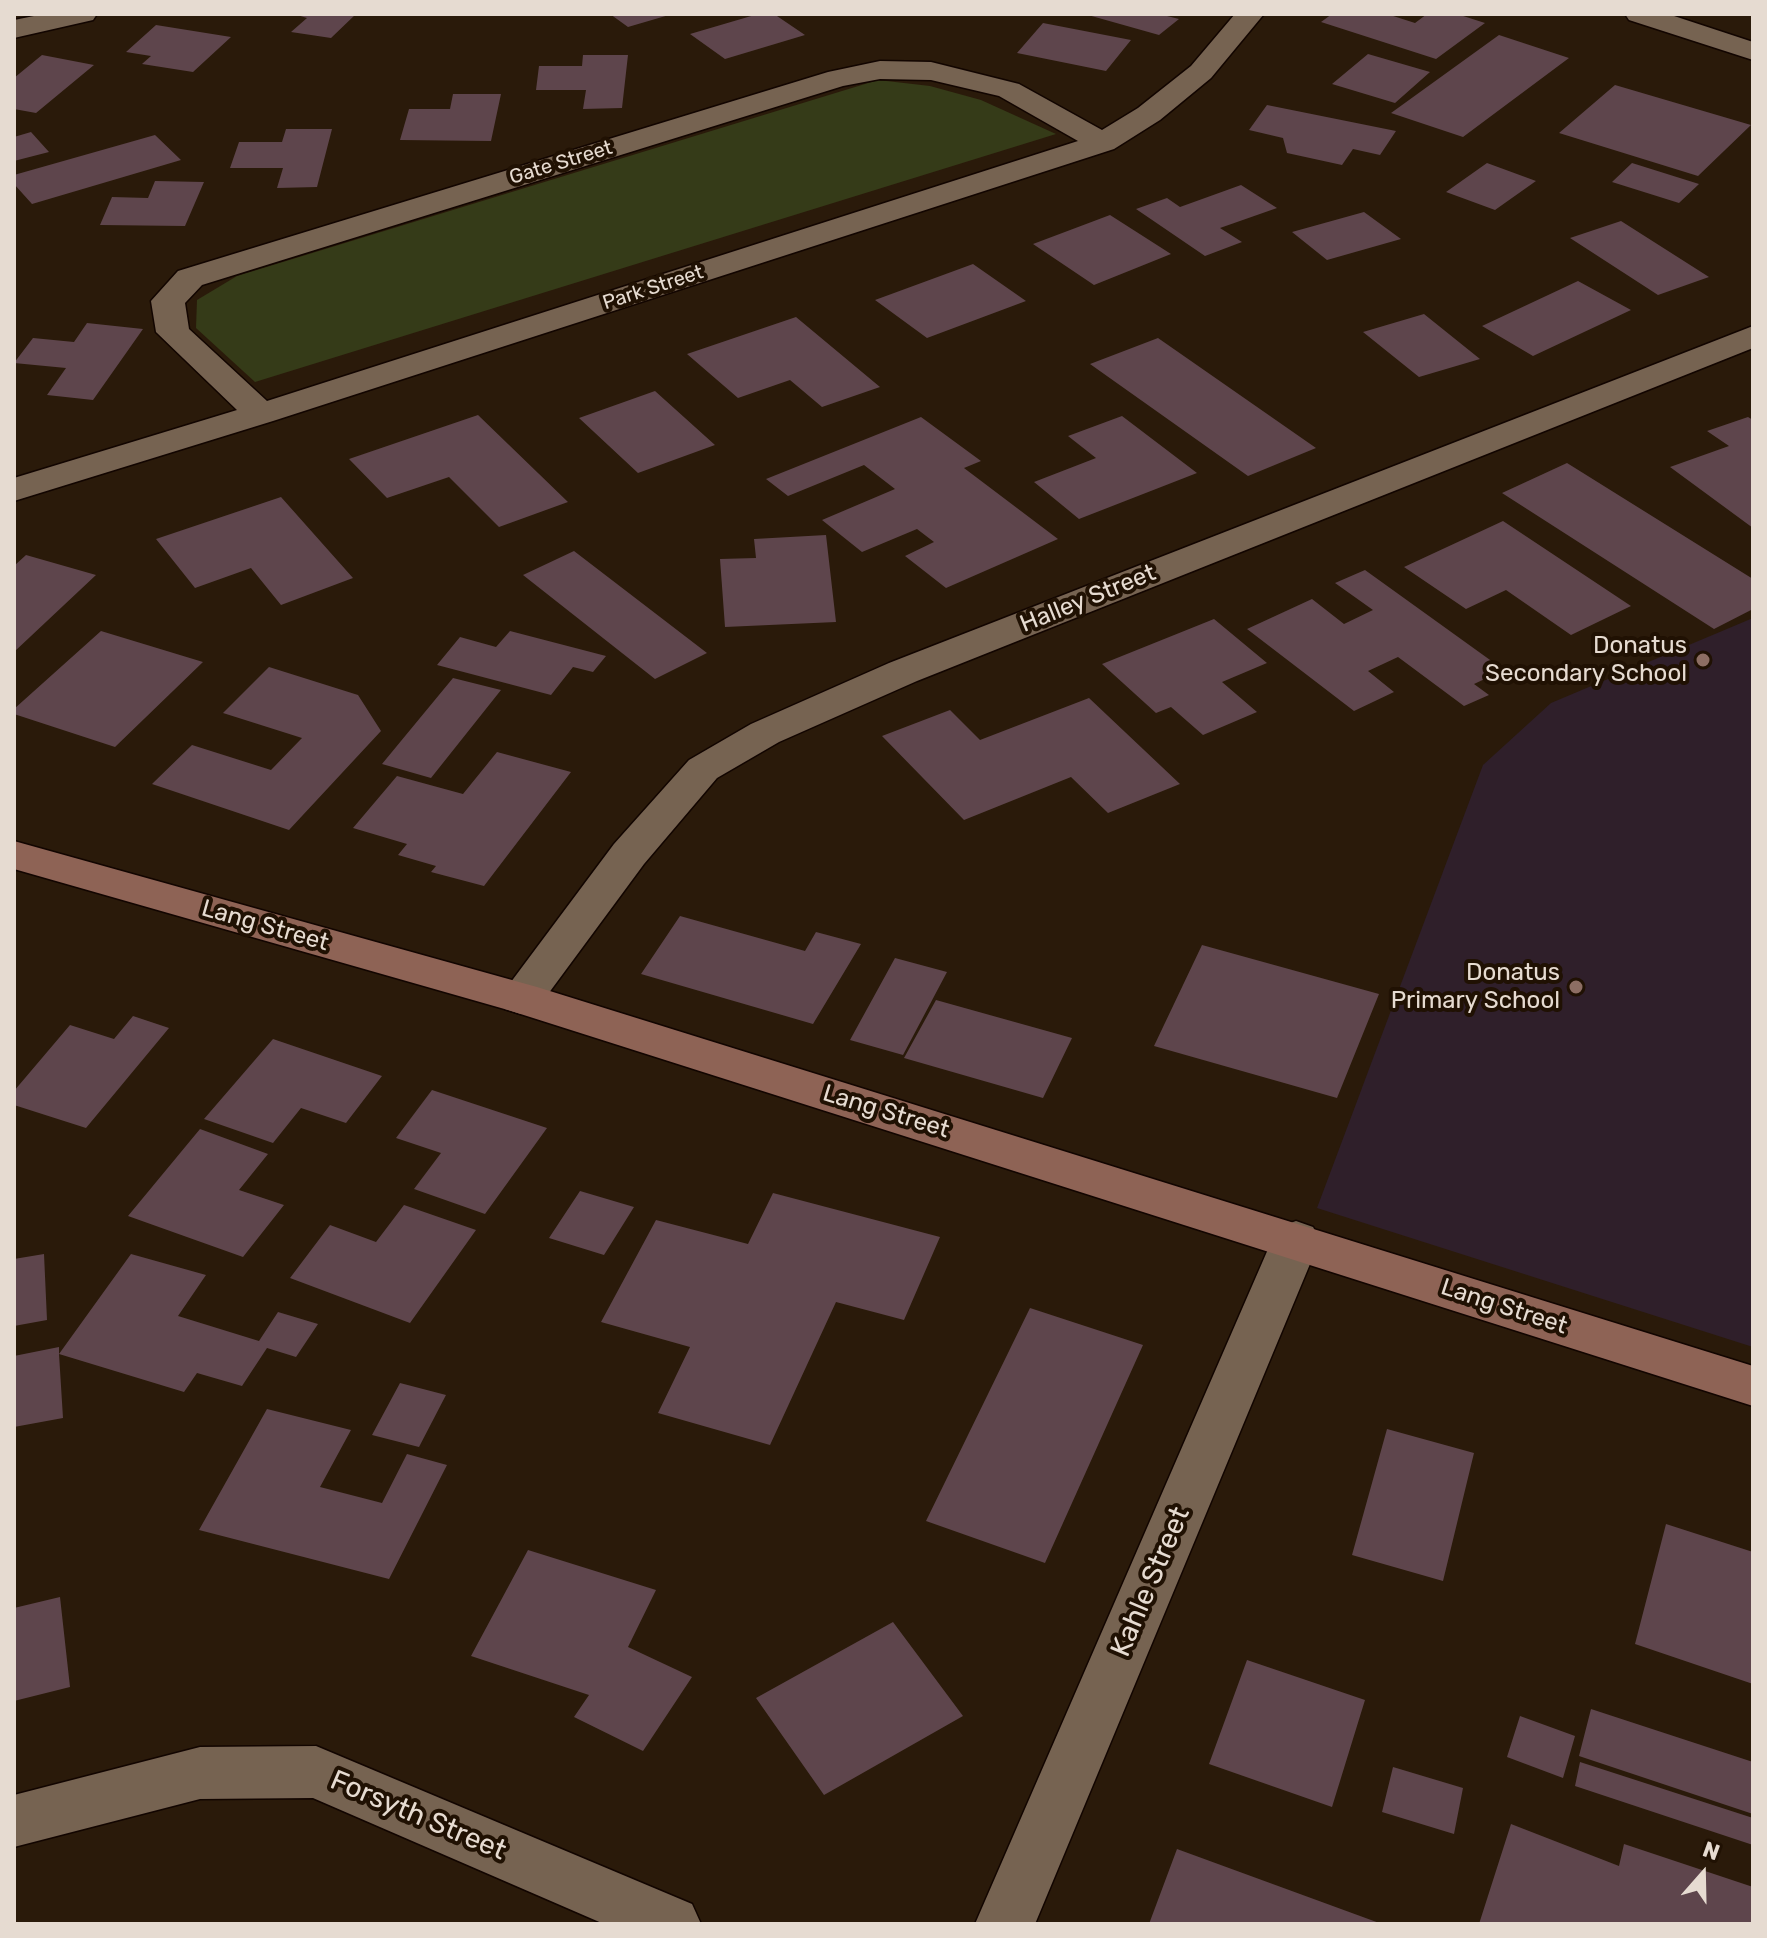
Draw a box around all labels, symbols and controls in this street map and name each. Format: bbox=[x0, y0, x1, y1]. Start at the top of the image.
street label: Gate Street bbox=[507, 136, 615, 190]
street label: Park Street bbox=[600, 260, 706, 316]
street label: Halley Street bbox=[1016, 559, 1160, 639]
place label: Donatus Secondary School bbox=[1485, 632, 1687, 688]
marker: Donatus Secondary School bbox=[1694, 651, 1712, 669]
street label: Lang Street bbox=[198, 894, 332, 958]
place label: Donatus Primary School bbox=[1391, 959, 1560, 1015]
marker: Donatus Primary School bbox=[1567, 978, 1585, 996]
street label: Lang Street bbox=[819, 1079, 953, 1145]
street label: Lang Street bbox=[1437, 1273, 1571, 1341]
street label: Kahle Street bbox=[1104, 1502, 1198, 1662]
street label: Forsyth Street bbox=[325, 1764, 511, 1868]
north arrow bbox=[1663, 1834, 1743, 1914]
text: N bbox=[1699, 1836, 1723, 1866]

